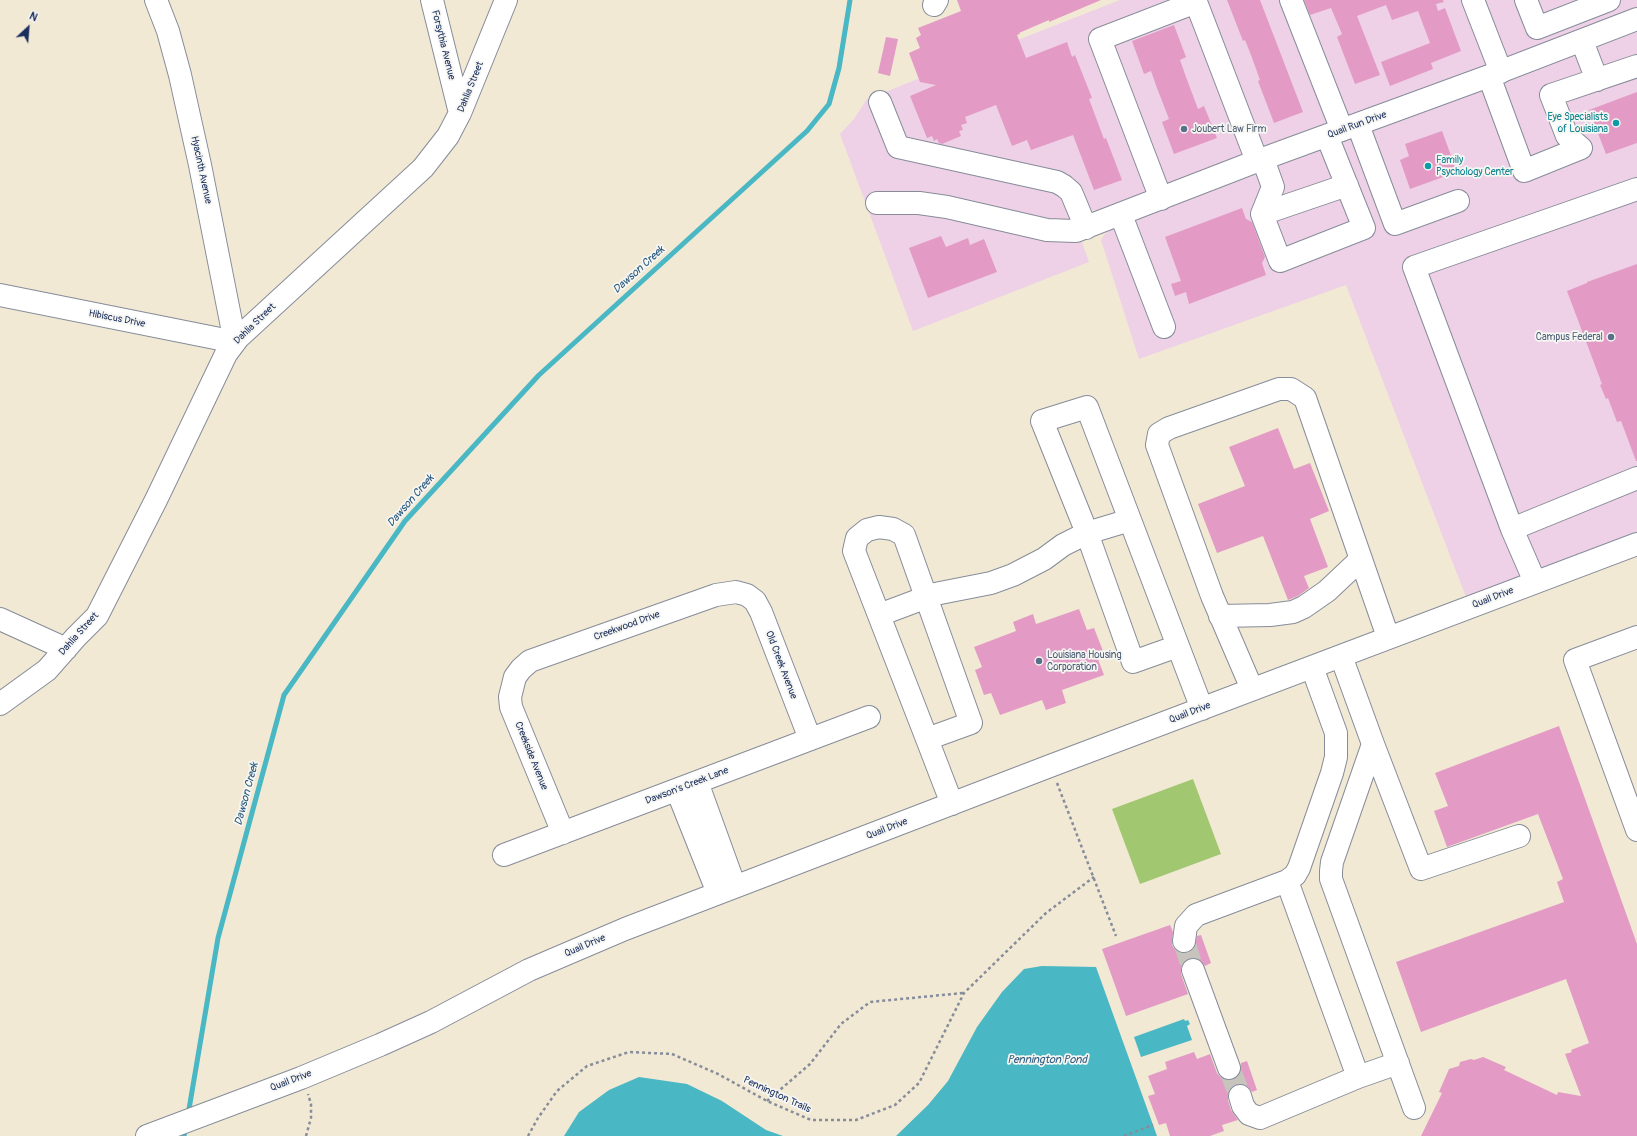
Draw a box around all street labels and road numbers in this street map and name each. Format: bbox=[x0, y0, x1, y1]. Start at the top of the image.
street label: Forsythia Avenue bbox=[429, 9, 457, 81]
street label: Dahlia Street bbox=[455, 60, 487, 114]
street label: Quail Run Drive bbox=[1326, 109, 1388, 141]
street label: Hyacinth Avenue bbox=[188, 135, 214, 205]
street label: Dahlia Street bbox=[232, 301, 278, 347]
street label: Hibiscus Drive bbox=[88, 308, 146, 330]
street label: Quail Drive bbox=[1471, 585, 1515, 611]
street label: Creekwood Drive bbox=[592, 608, 662, 644]
street label: Dahlia Street bbox=[57, 610, 101, 658]
street label: Old Creek Avenue bbox=[762, 629, 800, 701]
street label: Quail Drive bbox=[1168, 700, 1212, 726]
street label: Creekside Avenue bbox=[512, 720, 550, 792]
street label: Dawson's Creek Lane bbox=[644, 765, 730, 807]
street label: Quail Drive bbox=[865, 816, 909, 842]
street label: Quail Drive bbox=[563, 932, 607, 960]
street label: Quail Drive bbox=[269, 1068, 313, 1094]
street label: Pennington Trails bbox=[741, 1074, 813, 1116]

